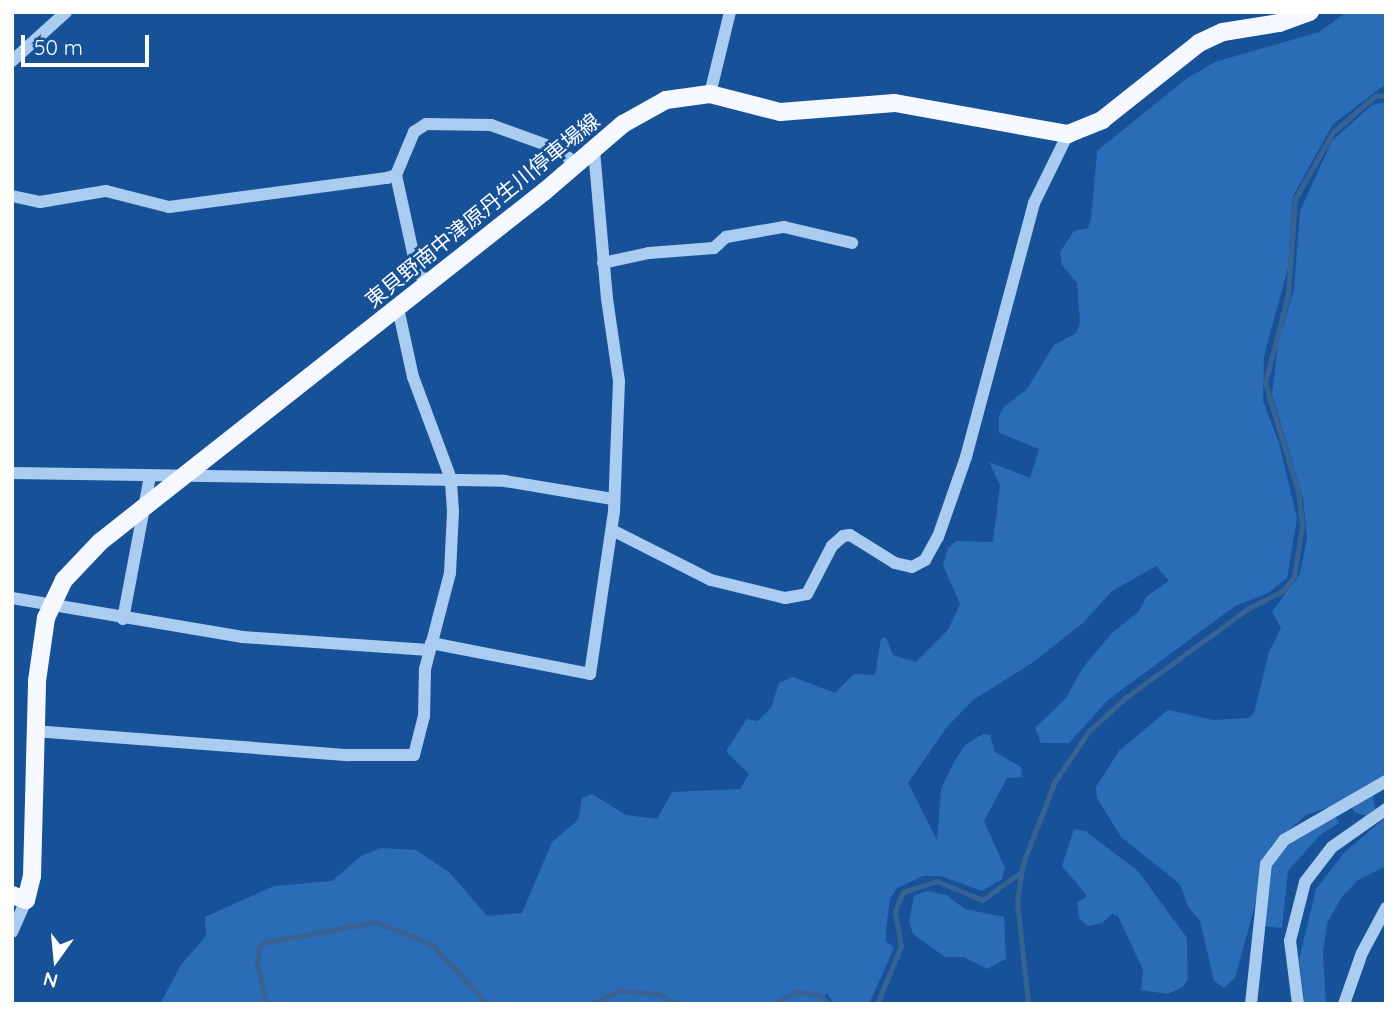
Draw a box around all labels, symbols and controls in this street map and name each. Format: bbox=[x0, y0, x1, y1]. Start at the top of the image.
scale bar bbox=[24, 21, 152, 65]
text: 50 m bbox=[34, 34, 83, 60]
street label: 東貝野南中津原丹生川停車場線 bbox=[360, 108, 604, 312]
north arrow bbox=[21, 925, 91, 995]
text: N bbox=[41, 967, 60, 994]

